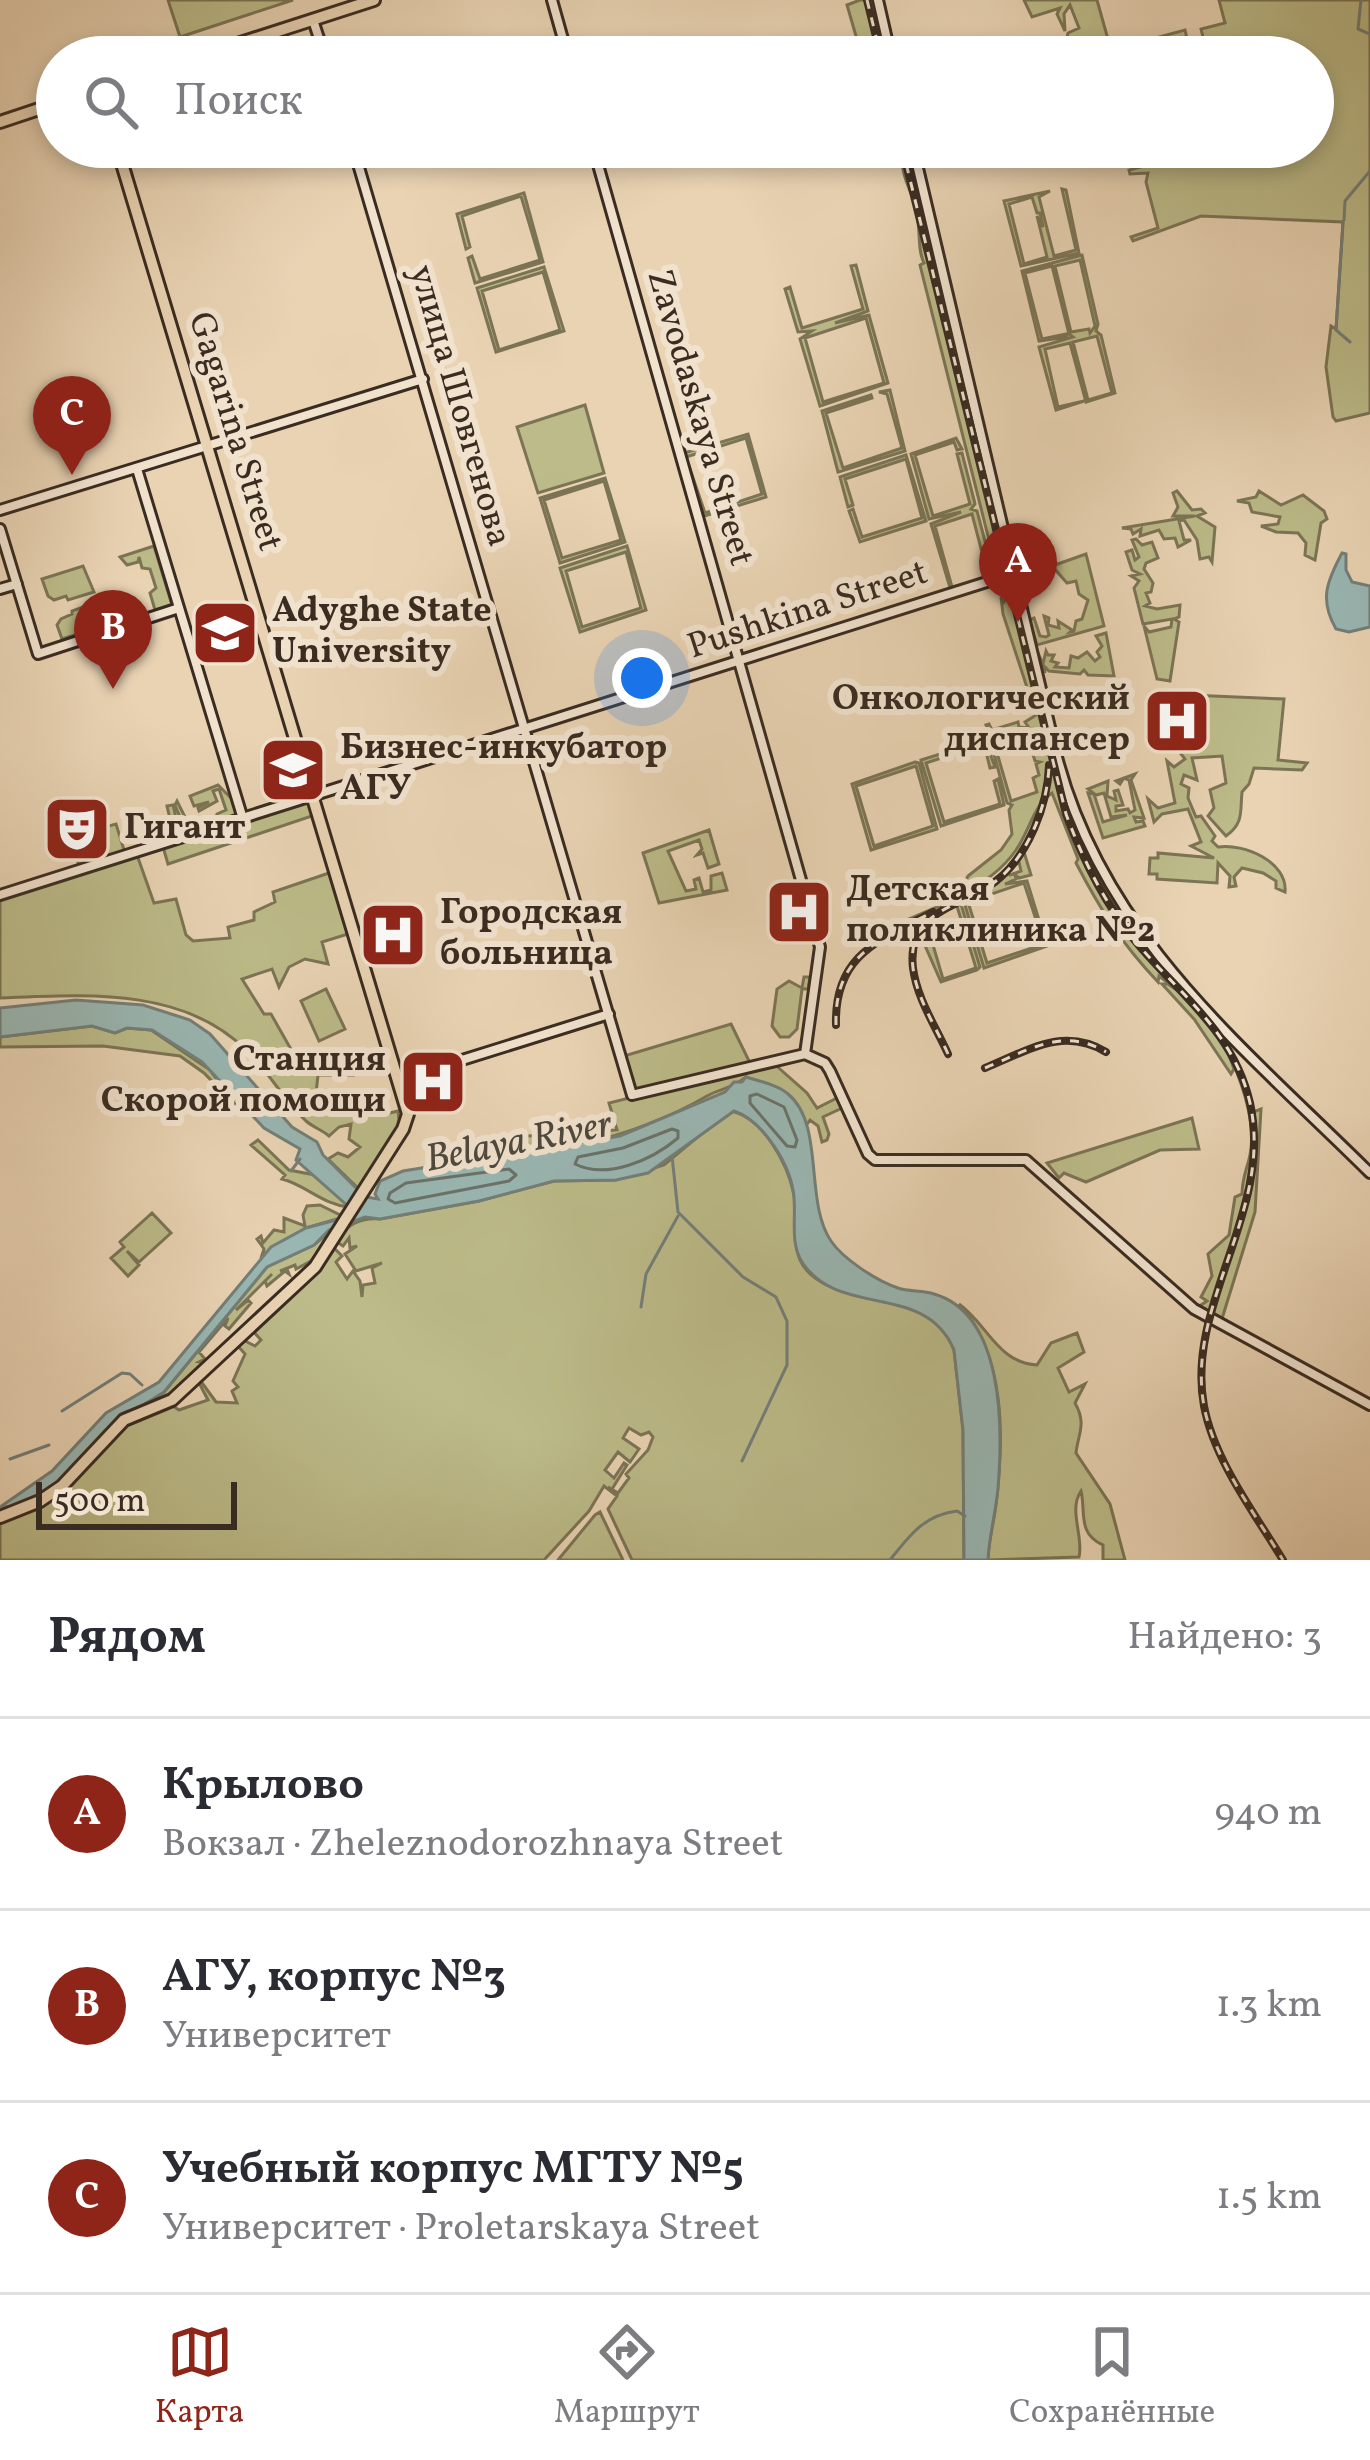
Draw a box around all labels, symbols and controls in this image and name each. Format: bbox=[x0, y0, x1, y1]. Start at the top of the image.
search box bbox=[36, 36, 1334, 168]
icon: search bbox=[78, 69, 144, 135]
text: Поиск bbox=[174, 71, 303, 134]
street label: улица Шовгенова bbox=[395, 259, 523, 553]
street label: Zavodaskaya Street bbox=[633, 264, 765, 572]
street label: Gagarina Street bbox=[174, 306, 294, 558]
pin: C bbox=[33, 376, 111, 475]
pin: A bbox=[979, 523, 1057, 622]
street label: Pushkina Street bbox=[682, 549, 934, 673]
place label: Adyghe State University bbox=[272, 587, 492, 678]
pin: B bbox=[74, 590, 152, 689]
school or university icon: Adyghe State University bbox=[190, 598, 260, 668]
your location bbox=[612, 648, 672, 708]
place label: Онкологический диспансер bbox=[832, 675, 1130, 766]
hospital icon: Онкологический диспансер bbox=[1142, 686, 1212, 756]
place label: Бизнес-инкубатор АГУ bbox=[340, 724, 667, 815]
school or university icon: Бизнес-инкубатор АГУ bbox=[258, 735, 328, 805]
theatre icon: Гигант bbox=[42, 794, 112, 864]
place label: Гигант bbox=[124, 804, 246, 854]
place label: Детская поликлиника №2 bbox=[846, 866, 1156, 957]
hospital icon: Детская поликлиника №2 bbox=[764, 877, 834, 947]
place label: Городская больница bbox=[440, 889, 622, 980]
hospital icon: Городская больница bbox=[358, 900, 428, 970]
place label: Станция Скорой помощи bbox=[101, 1036, 386, 1127]
hospital icon: Станция Скорой помощи bbox=[398, 1047, 468, 1117]
water label: Belaya River bbox=[421, 1098, 618, 1188]
scale bar bbox=[36, 1476, 237, 1529]
text: 500 m bbox=[54, 1480, 145, 1526]
text: Рядом bbox=[48, 1603, 206, 1674]
text: Найдено: 3 bbox=[1127, 1611, 1322, 1665]
text: Крылово bbox=[162, 1755, 364, 1818]
text: A bbox=[73, 1787, 101, 1841]
text: 940 m bbox=[1214, 1787, 1322, 1841]
text: Вокзал · Zheleznodorozhnaya Street bbox=[162, 1818, 783, 1872]
text: АГУ, корпус №3 bbox=[162, 1947, 506, 2010]
text: B bbox=[74, 1979, 100, 2033]
text: 1.3 km bbox=[1216, 1979, 1322, 2033]
text: Университет bbox=[162, 2010, 391, 2064]
text: Учебный корпус МГТУ №5 bbox=[162, 2139, 744, 2202]
text: C bbox=[74, 2171, 100, 2225]
text: 1.5 km bbox=[1216, 2171, 1322, 2225]
text: Университет · Proletarskaya Street bbox=[162, 2202, 760, 2256]
tab: Карта bbox=[155, 2319, 244, 2437]
tab: Маршрут bbox=[554, 2319, 700, 2437]
tab: Сохранённые bbox=[1009, 2319, 1215, 2437]

